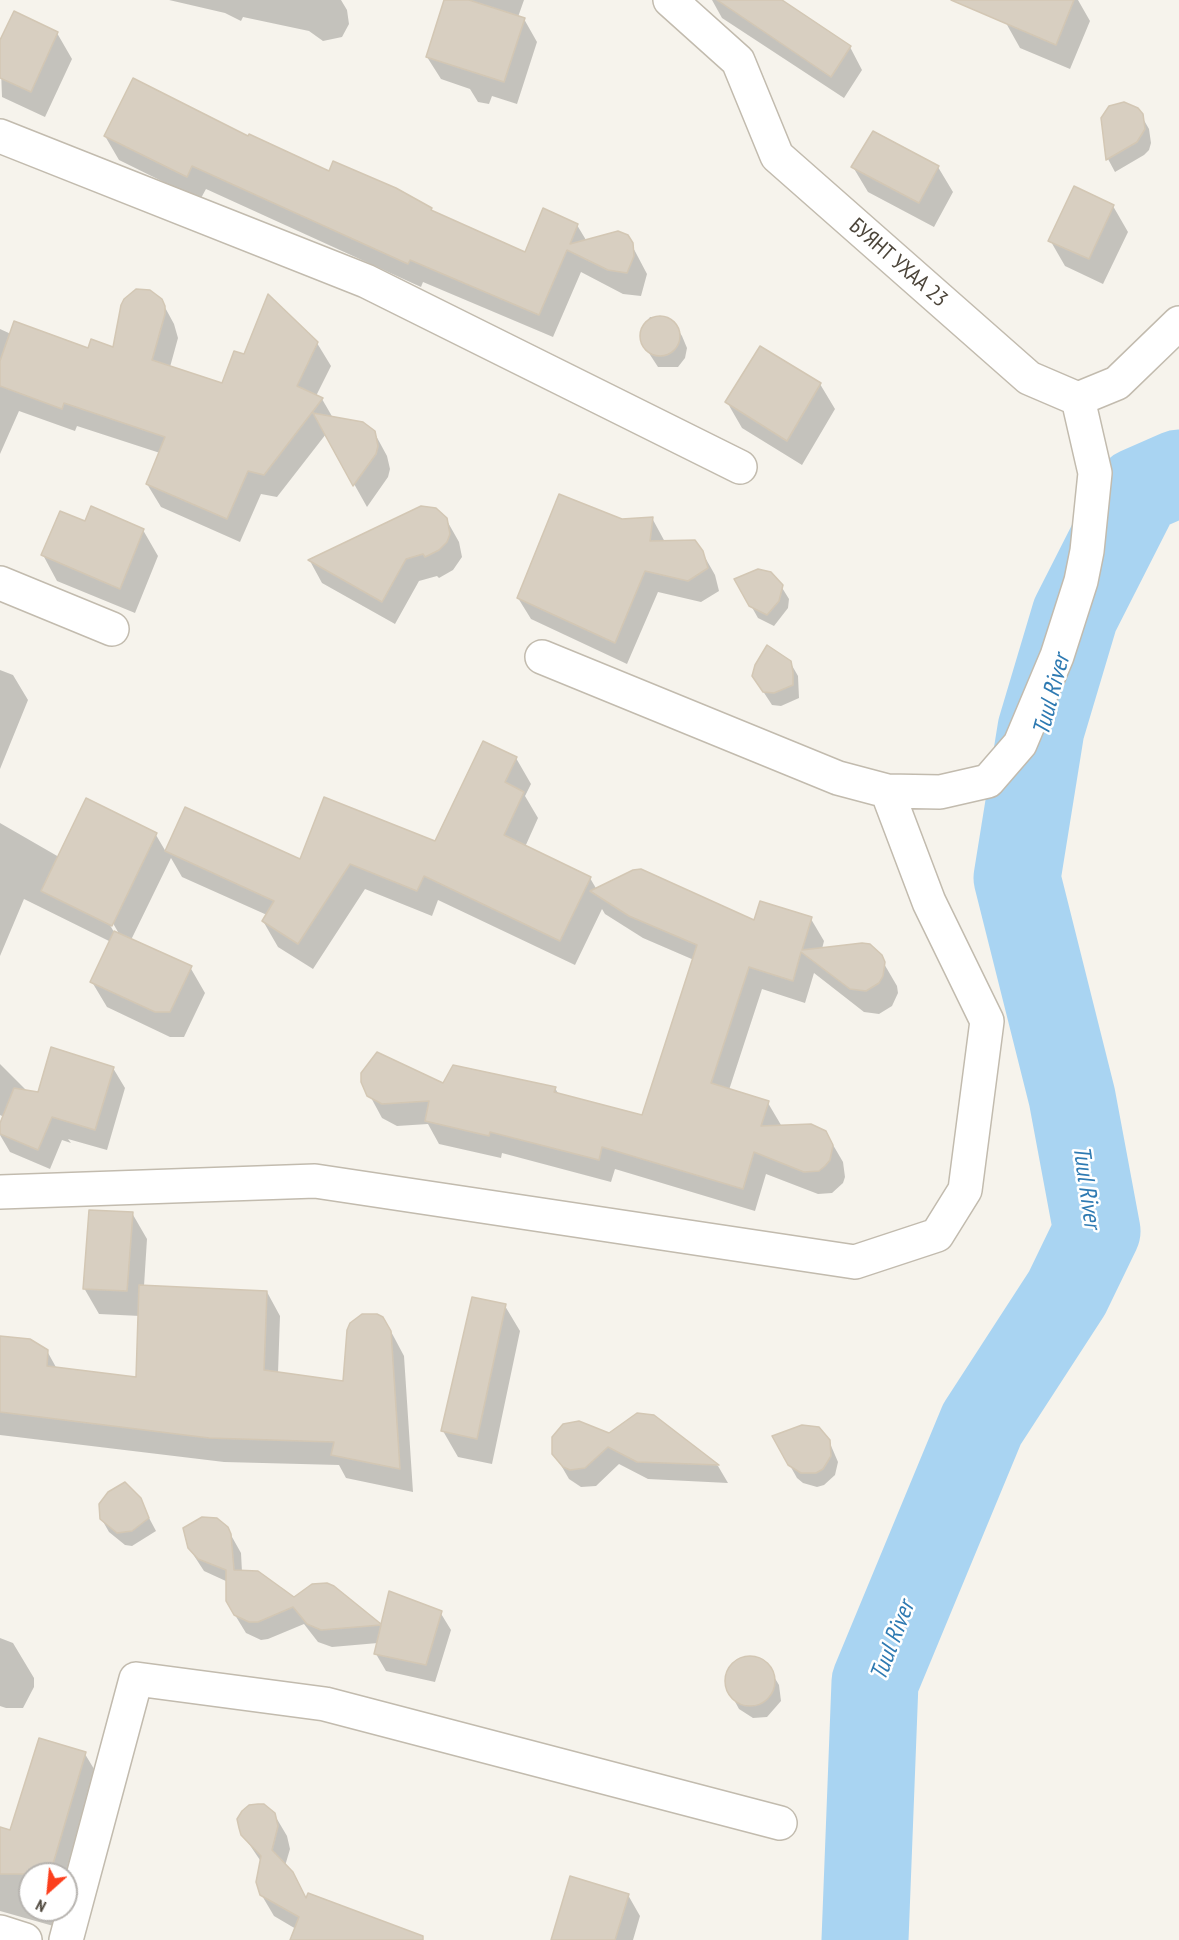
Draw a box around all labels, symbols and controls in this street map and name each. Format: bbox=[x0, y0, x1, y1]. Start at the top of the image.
street label: БУЯНТ УХАА 23 bbox=[843, 213, 953, 313]
water label: Tuul River bbox=[1027, 651, 1077, 739]
water label: Tuul River bbox=[1066, 1144, 1106, 1230]
water label: Tuul River bbox=[865, 1597, 921, 1685]
north arrow bbox=[18, 1862, 78, 1922]
text: N bbox=[32, 1895, 49, 1917]

